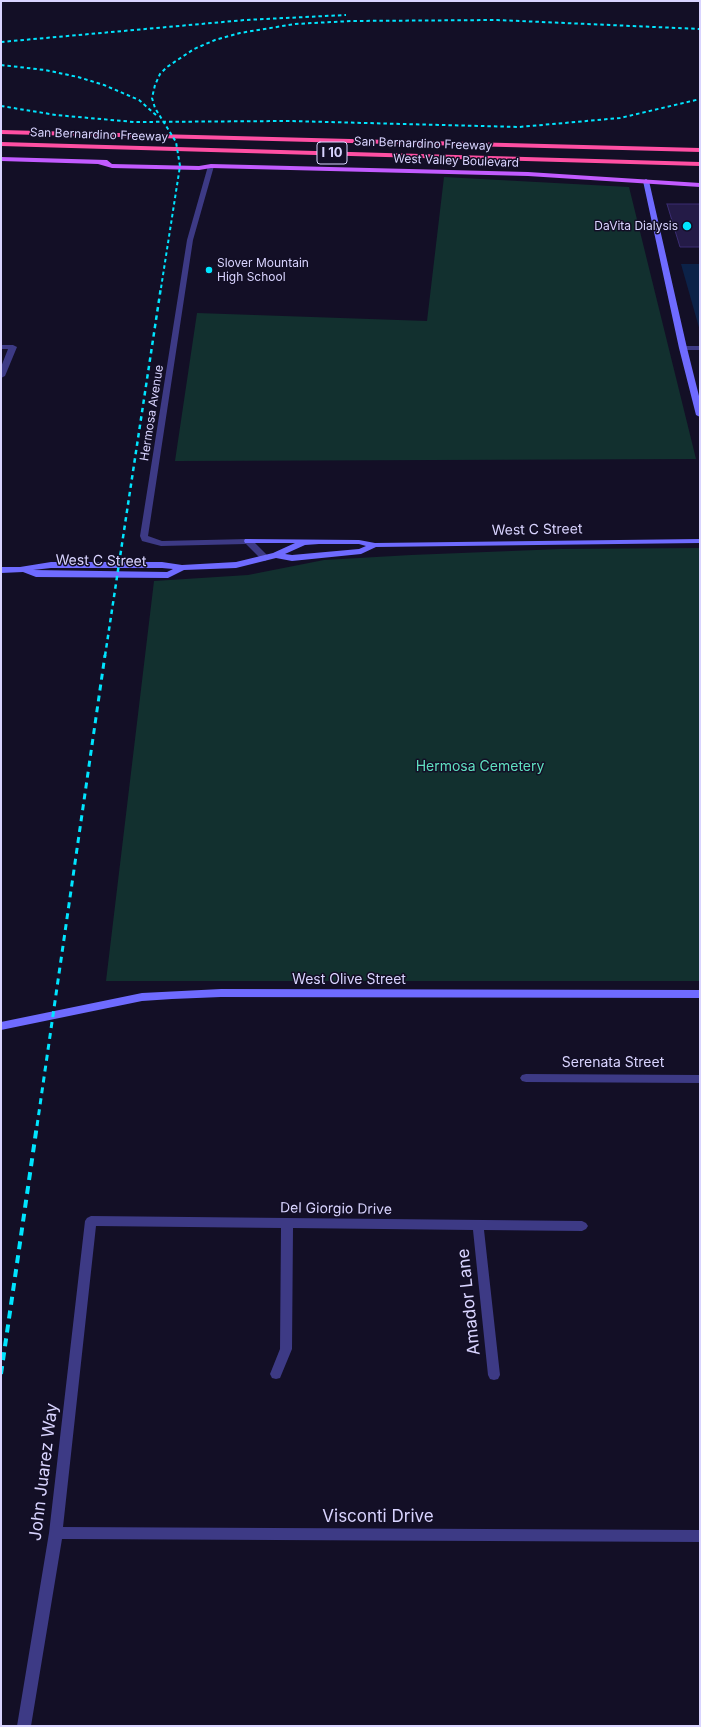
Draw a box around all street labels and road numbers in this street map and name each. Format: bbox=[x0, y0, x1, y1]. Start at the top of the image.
street label: San Bernardino Freeway bbox=[30, 125, 168, 145]
street label: San Bernardino Freeway bbox=[354, 134, 492, 154]
road number: I 10 bbox=[317, 142, 347, 164]
street label: West Valley Boulevard bbox=[393, 152, 519, 170]
street label: Hermosa Avenue bbox=[137, 364, 167, 462]
street label: West C Street bbox=[491, 521, 583, 539]
street label: West C Street bbox=[55, 552, 147, 570]
street label: West Olive Street bbox=[292, 972, 406, 988]
street label: Serenata Street bbox=[562, 1055, 664, 1071]
street label: Del Giorgio Drive bbox=[280, 1200, 392, 1218]
street label: Amador Lane bbox=[453, 1248, 485, 1356]
street label: John Juarez Way bbox=[25, 1402, 63, 1542]
street label: Visconti Drive bbox=[322, 1507, 434, 1527]

